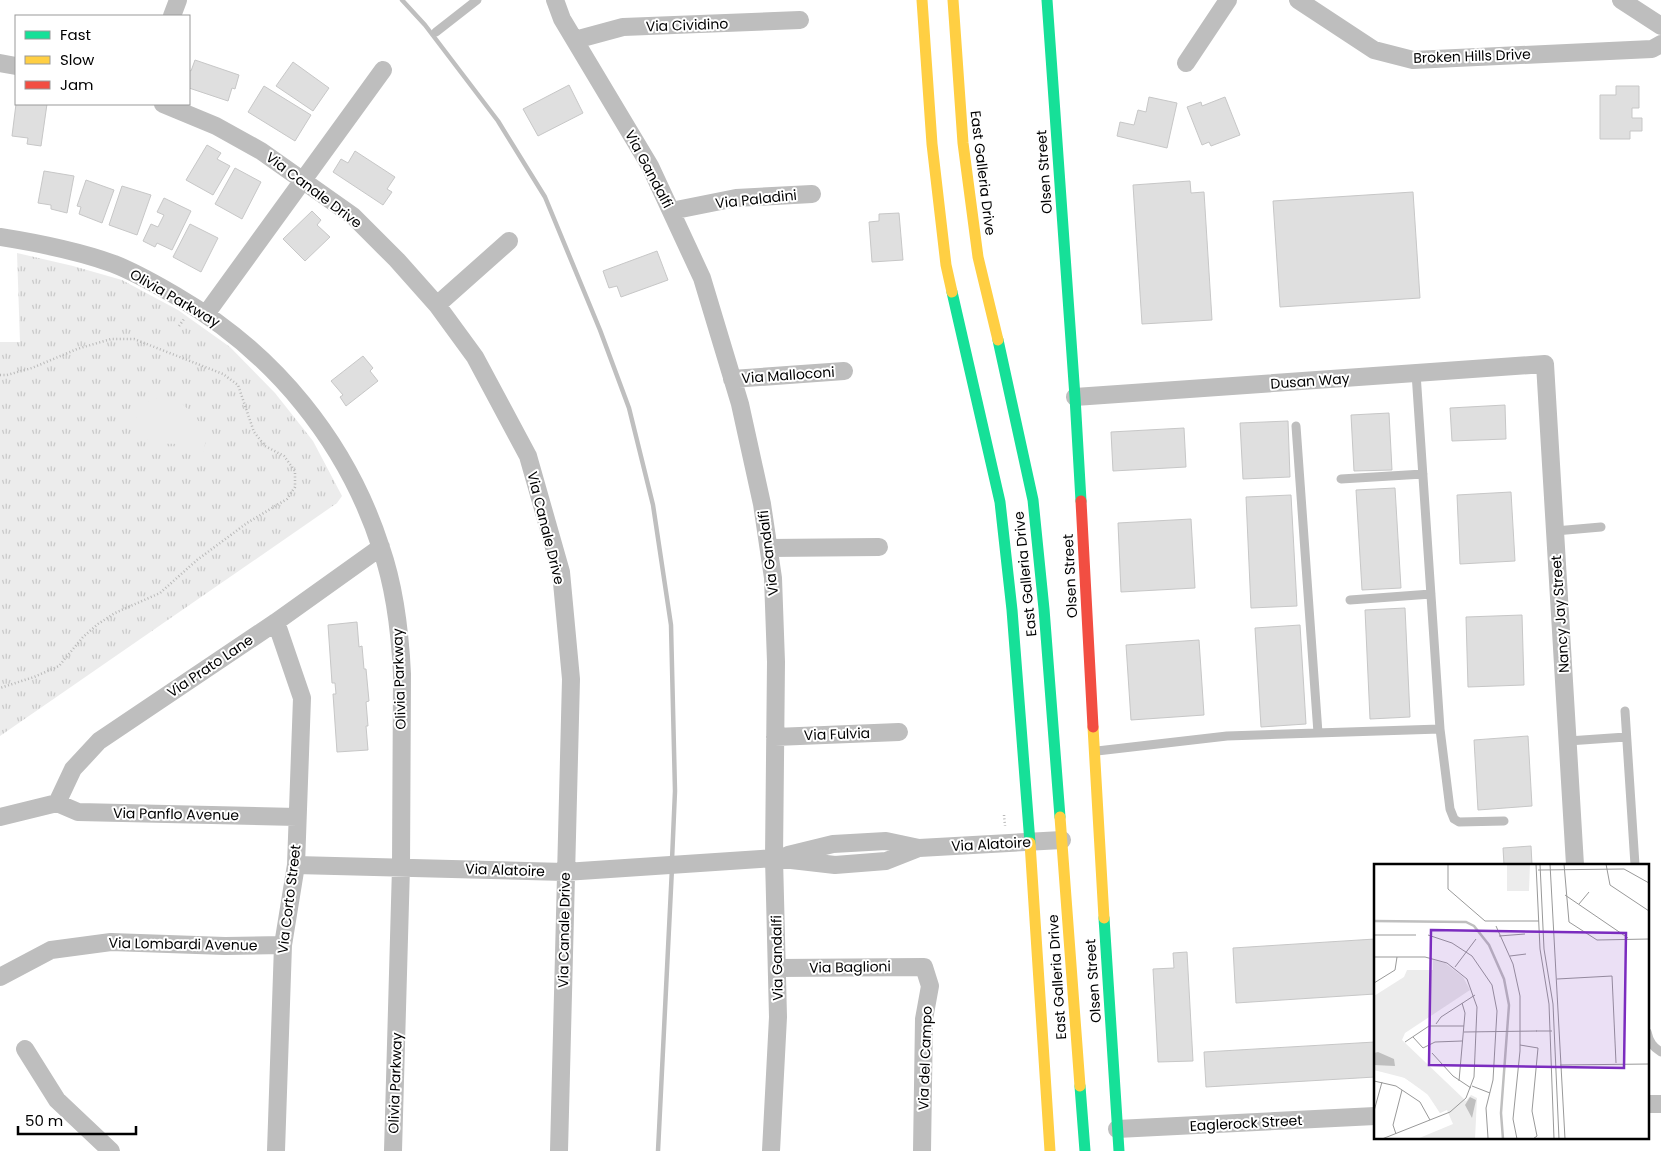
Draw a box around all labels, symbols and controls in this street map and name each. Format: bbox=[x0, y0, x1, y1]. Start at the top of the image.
street label: Via Cividino bbox=[645, 14, 729, 36]
legend bbox=[15, 15, 190, 105]
text: Fast bbox=[60, 24, 91, 45]
street label: Broken Hills Drive bbox=[1413, 44, 1531, 68]
text: Slow bbox=[60, 49, 95, 70]
text: Jam bbox=[60, 74, 94, 95]
street label: East Galleria Drive bbox=[965, 109, 1001, 237]
street label: Via Gandalfi bbox=[620, 126, 678, 212]
street label: Olsen Street bbox=[1031, 129, 1057, 215]
street label: Via Canale Drive bbox=[262, 147, 367, 233]
street label: Via Paladini bbox=[714, 185, 798, 213]
street label: Olivia Parkway bbox=[126, 264, 224, 332]
street label: Via Malloconi bbox=[741, 362, 835, 388]
street label: Dusan Way bbox=[1270, 368, 1350, 394]
street label: Via Canale Drive bbox=[522, 469, 570, 587]
street label: Via Gandalfi bbox=[753, 509, 783, 597]
street label: East Galleria Drive bbox=[1008, 510, 1042, 638]
street label: Olsen Street bbox=[1058, 533, 1082, 619]
street label: Nancy Jay Street bbox=[1546, 555, 1574, 673]
street label: Olivia Parkway bbox=[387, 628, 411, 730]
street label: Via Prato Lane bbox=[163, 630, 257, 702]
street label: Via Fulvia bbox=[803, 723, 871, 745]
street label: Via Panflo Avenue bbox=[113, 803, 239, 825]
street label: Via Alatoire bbox=[951, 832, 1032, 856]
street label: Via Corto Street bbox=[272, 843, 306, 955]
street label: Via Alatoire bbox=[465, 859, 546, 881]
inset map bbox=[1374, 864, 1648, 1138]
street label: Via Canale Drive bbox=[553, 872, 575, 988]
street label: East Galleria Drive bbox=[1043, 913, 1071, 1040]
street label: Via Gandalfi bbox=[766, 915, 788, 1001]
street label: Via Lombardi Avenue bbox=[108, 933, 258, 955]
street label: Olsen Street bbox=[1080, 938, 1106, 1024]
street label: Via Baglioni bbox=[809, 956, 891, 978]
street label: Via del Campo bbox=[913, 1005, 937, 1111]
street label: Olivia Parkway bbox=[383, 1032, 407, 1134]
scale bar bbox=[18, 1104, 135, 1136]
text: 50 m bbox=[25, 1110, 63, 1131]
street label: Eaglerock Street bbox=[1189, 1110, 1303, 1136]

